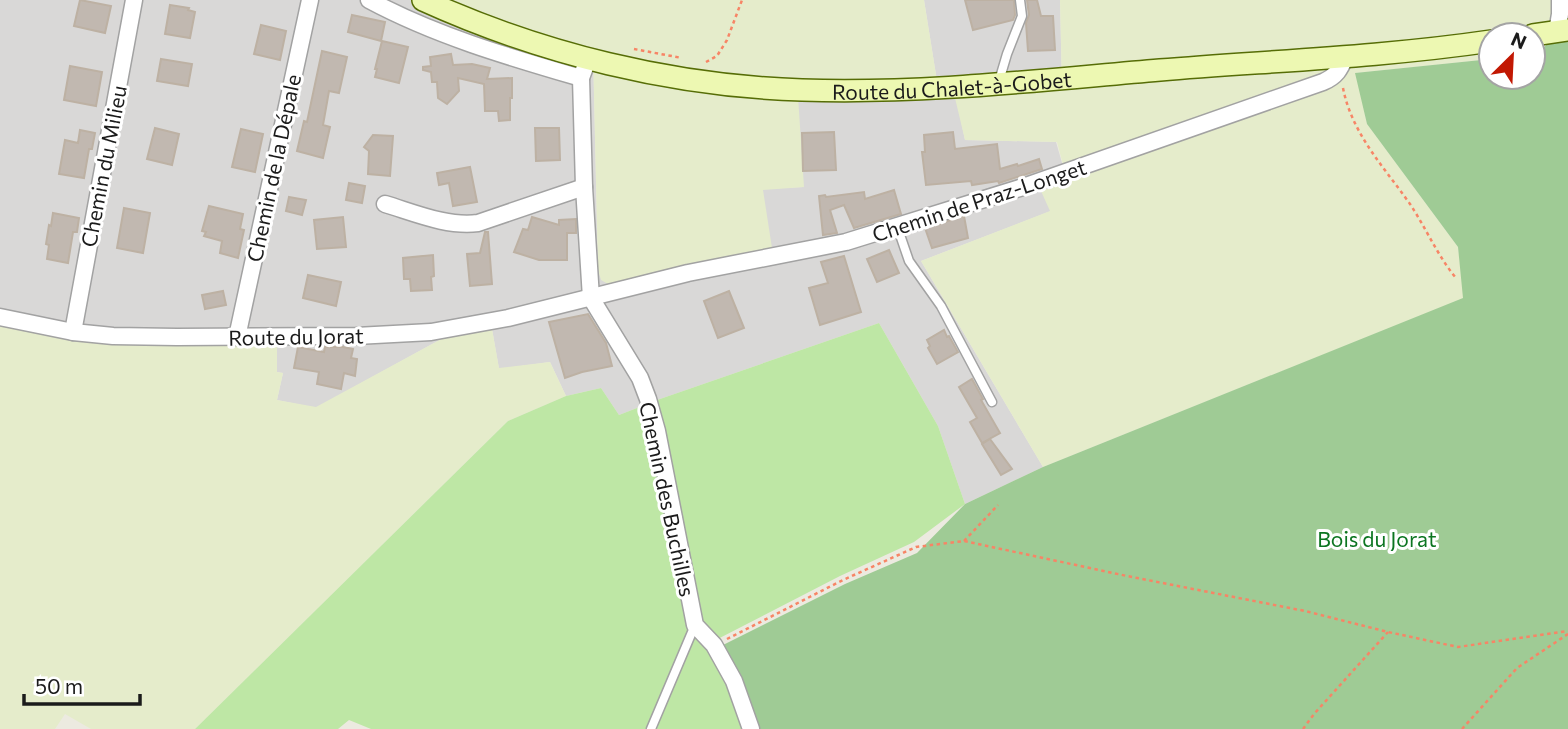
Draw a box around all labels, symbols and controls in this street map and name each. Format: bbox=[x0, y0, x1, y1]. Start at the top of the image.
north arrow bbox=[1477, 21, 1547, 91]
text: N bbox=[1508, 27, 1530, 53]
street label: Route du Chalet-à-Gobet bbox=[832, 65, 1073, 103]
street label: Chemin de la Dépale bbox=[241, 72, 305, 264]
street label: Chemin du Milieu bbox=[75, 83, 131, 249]
street label: Chemin de Praz-Longet bbox=[869, 154, 1089, 246]
street label: Route du Jorat bbox=[228, 322, 364, 350]
street label: Chemin des Buchilles bbox=[635, 399, 701, 599]
park label: Bois du Jorat bbox=[1317, 526, 1437, 551]
scale bar bbox=[24, 662, 140, 706]
text: 50 m bbox=[35, 673, 83, 698]

